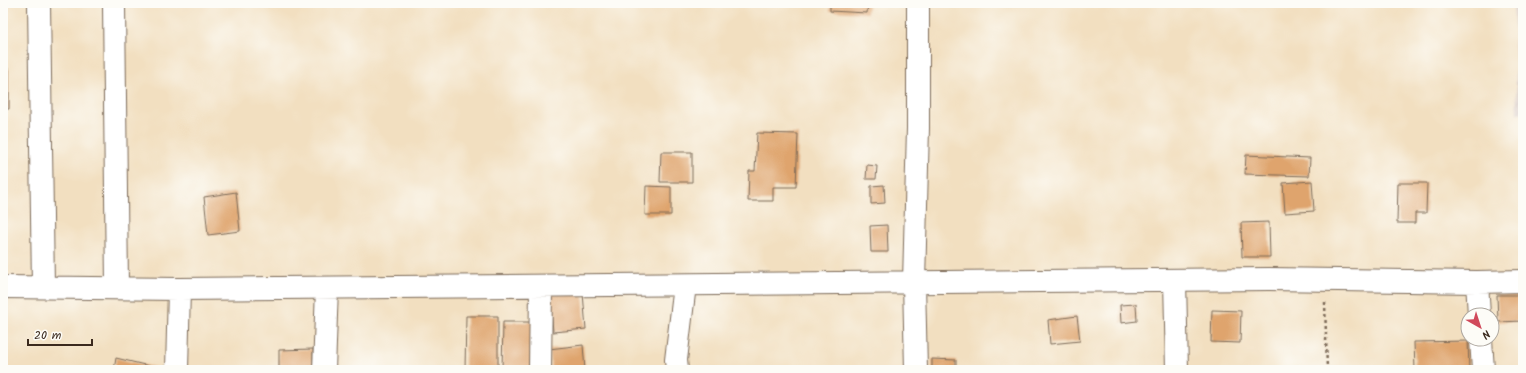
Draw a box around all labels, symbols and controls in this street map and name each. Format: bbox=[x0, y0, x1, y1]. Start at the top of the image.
north arrow bbox=[1460, 307, 1500, 347]
scale bar bbox=[28, 321, 92, 347]
text: N bbox=[1477, 325, 1494, 343]
text: 20 m bbox=[34, 326, 62, 345]

